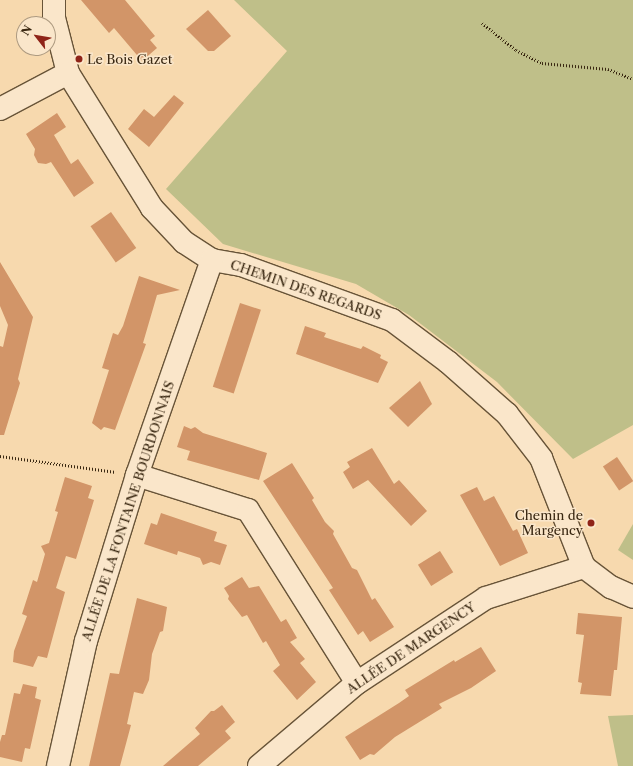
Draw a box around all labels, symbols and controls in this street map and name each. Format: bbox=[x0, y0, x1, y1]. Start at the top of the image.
north arrow bbox=[16, 16, 56, 56]
text: N bbox=[18, 23, 35, 38]
place label: Le Bois Gazet bbox=[87, 51, 172, 67]
marker: Le Bois Gazet bbox=[74, 54, 84, 64]
street label: CHEMIN DES REGARDS bbox=[228, 257, 384, 323]
street label: ALLÉE DE LA FONTAINE BOURDONNAIS bbox=[78, 379, 178, 643]
place label: Chemin de Margency bbox=[515, 508, 583, 539]
marker: Chemin de Margency bbox=[586, 518, 596, 528]
street label: ALLÉE DE MARGENCY bbox=[344, 599, 478, 697]

